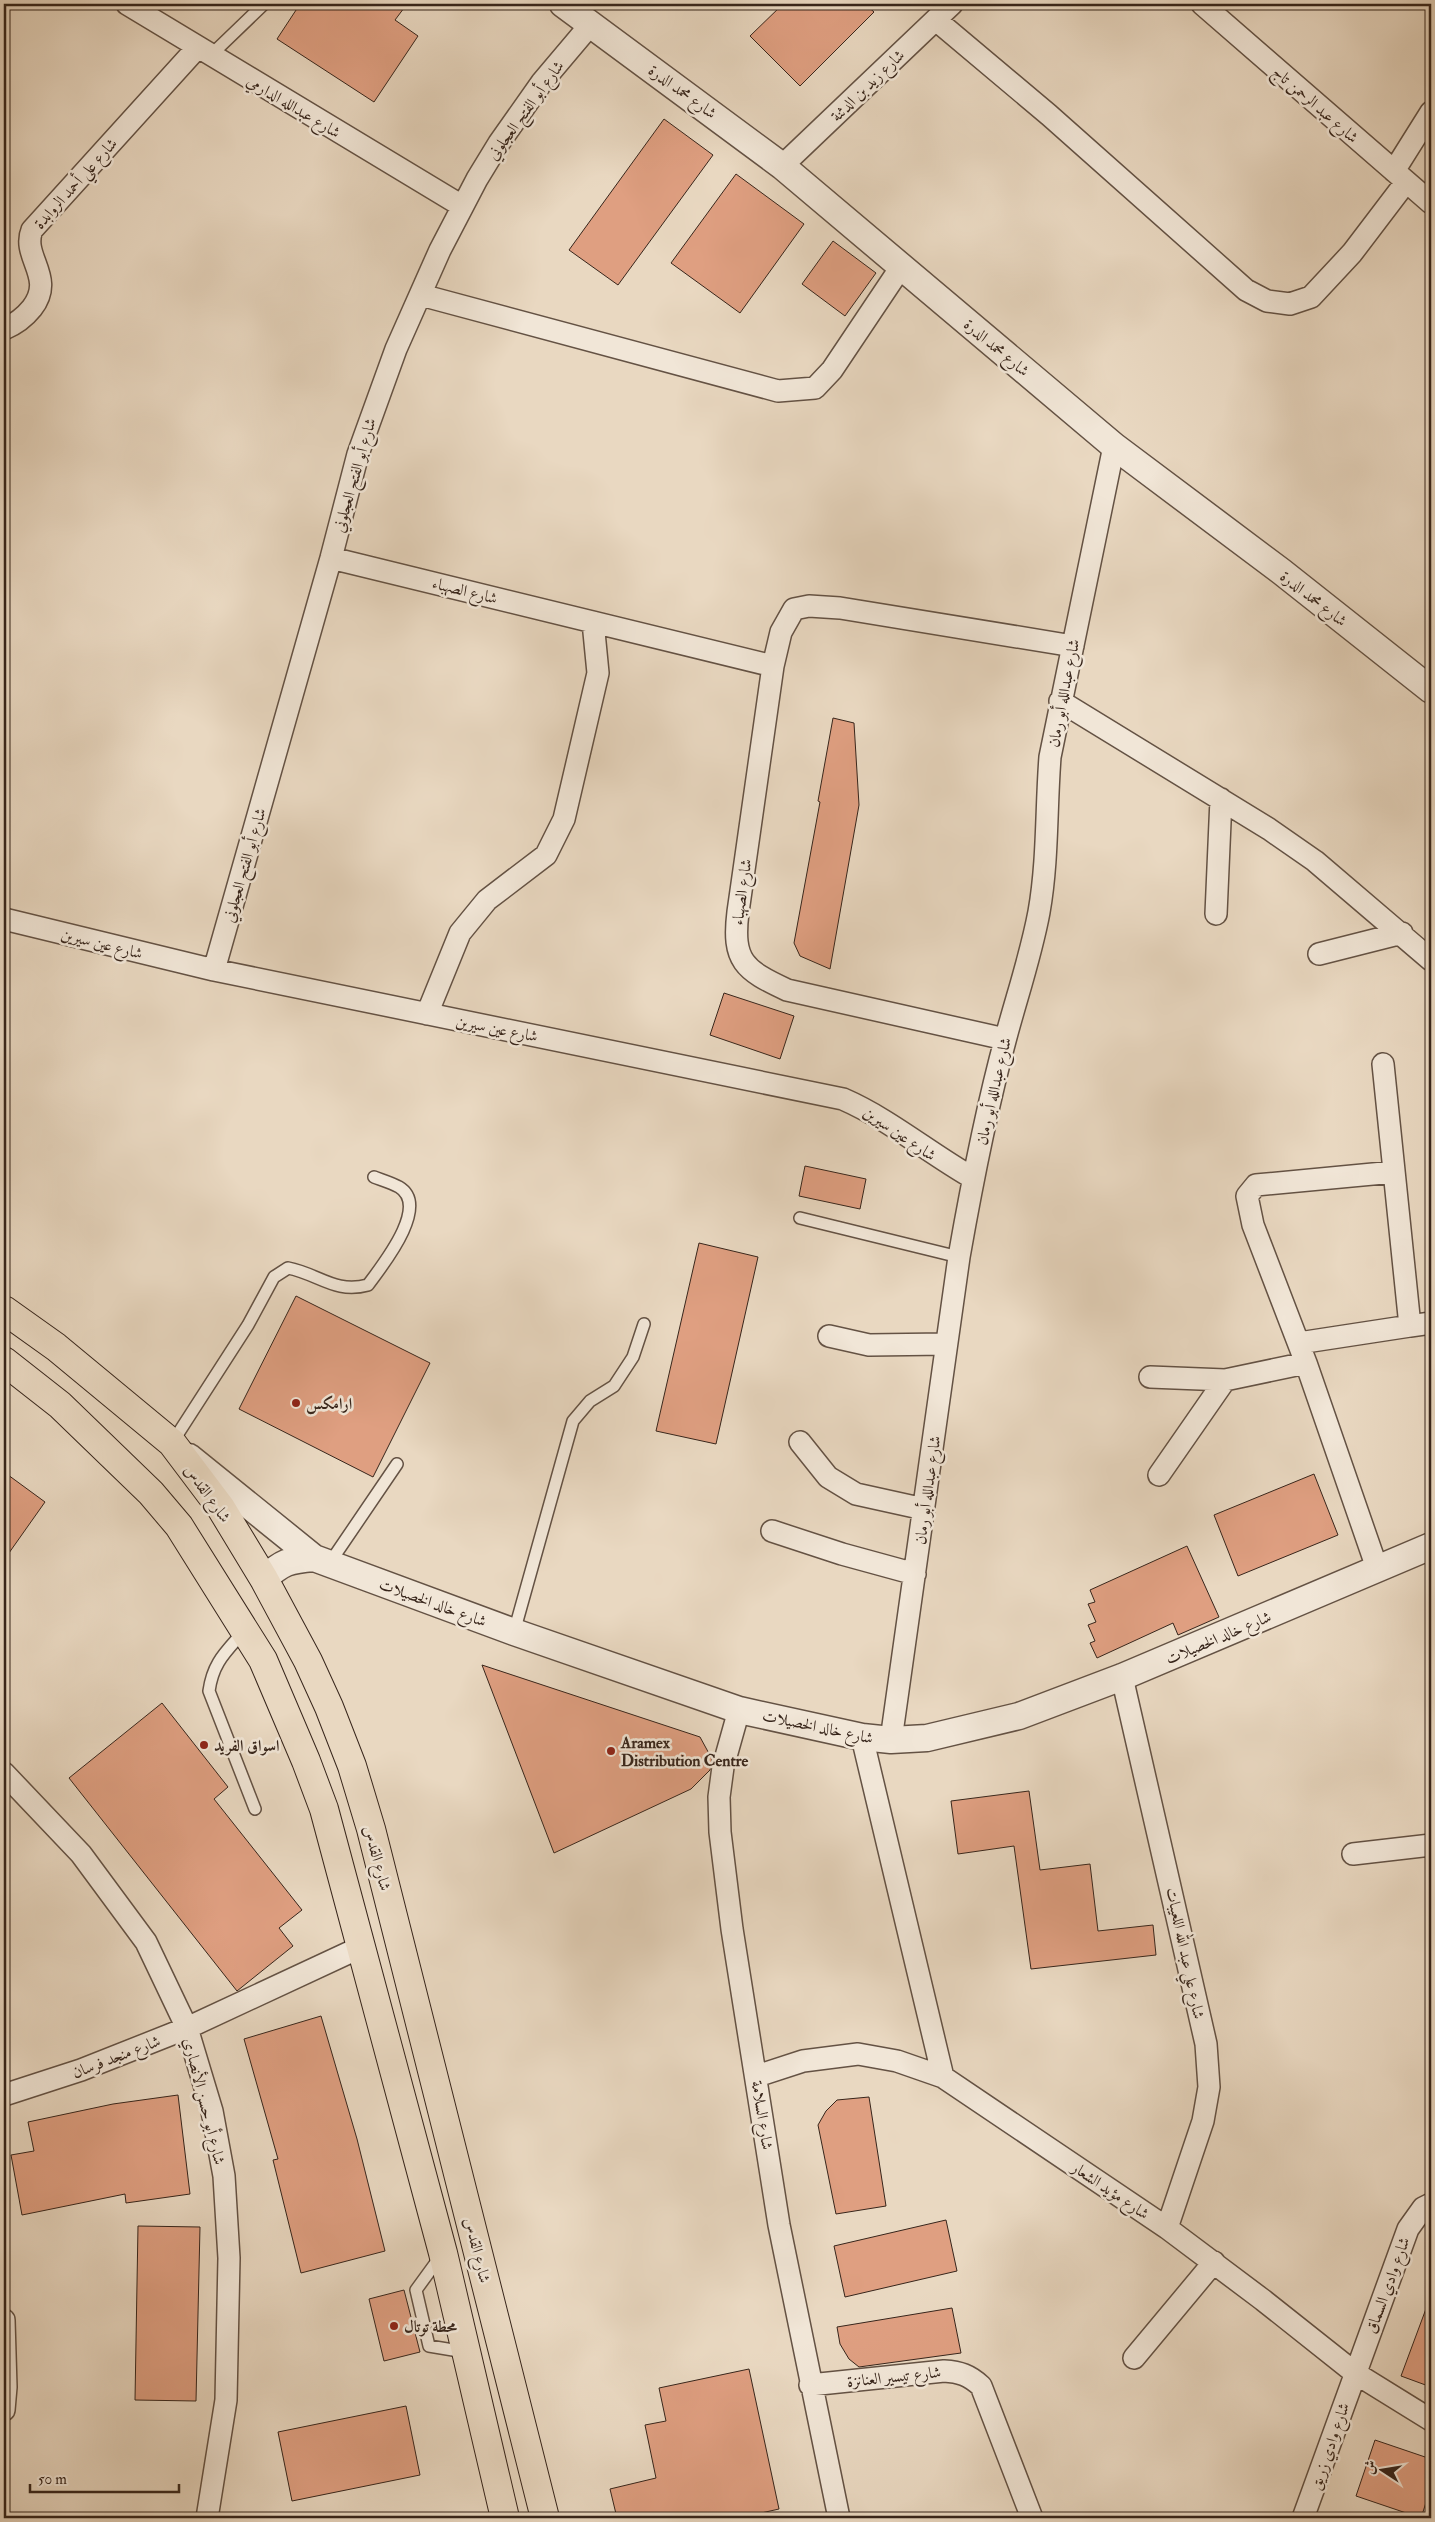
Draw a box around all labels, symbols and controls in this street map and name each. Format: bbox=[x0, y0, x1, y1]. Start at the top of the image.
street label: شارع زيد بن الدثنة bbox=[826, 45, 911, 128]
street label: شارع أبو الفتح العجلوني bbox=[481, 56, 572, 167]
street label: شارع محمد الدرة bbox=[643, 60, 720, 126]
street label: شارع عبد الرحمن تاج bbox=[1266, 62, 1362, 151]
street label: شارع عبدالله الدارمي bbox=[241, 71, 344, 145]
street label: شارع علي أحمد الروابدة bbox=[28, 133, 126, 237]
street label: شارع محمد الدرة bbox=[958, 315, 1033, 383]
street label: شارع أبو الفتح العجلوني bbox=[327, 415, 385, 536]
street label: شارع محمد الدرة bbox=[1274, 566, 1351, 634]
street label: شارع الصهباء bbox=[429, 573, 499, 612]
street label: شارع عبدالله أبو رمان bbox=[1042, 637, 1087, 750]
street label: شارع أبو الفتح العجلوني bbox=[217, 805, 275, 926]
street label: شارع الصهباء bbox=[727, 858, 759, 927]
street label: شارع عين سيرين bbox=[58, 924, 145, 967]
street label: شارع عين سيرين bbox=[453, 1011, 540, 1050]
street label: شارع عبدالله أبو رمان bbox=[970, 1035, 1019, 1148]
street label: شارع عين سيرين bbox=[858, 1102, 940, 1168]
place label: ارامكس bbox=[306, 1394, 352, 1415]
marker: ارامكس bbox=[290, 1397, 302, 1409]
street label: شارع عبدالله أبو رمان bbox=[908, 1434, 949, 1546]
street label: شارع القدس bbox=[177, 1461, 235, 1528]
street label: شارع خالد الخصيلات bbox=[375, 1574, 489, 1634]
street label: شارع خالد الخصيلات bbox=[1163, 1607, 1275, 1672]
street label: شارع خالد الخصيلات bbox=[760, 1705, 875, 1751]
place label: Aramex Distribution Centre bbox=[620, 1733, 748, 1771]
place label: اسواق الفريد bbox=[214, 1736, 279, 1756]
marker: اسواق الفريد bbox=[198, 1739, 210, 1751]
marker: Aramex Distribution Centre bbox=[605, 1745, 617, 1757]
street label: شارع القدس bbox=[356, 1823, 395, 1894]
street label: شارع علي عبد الله اللعيبات bbox=[1156, 1885, 1212, 2022]
street label: شارع منجد فرسان bbox=[69, 2031, 164, 2086]
street label: شارع أبو حسن الأنصاري bbox=[176, 2035, 231, 2168]
street label: شارع السلامة bbox=[744, 2079, 777, 2152]
street label: شارع مؤيد الشعار bbox=[1065, 2156, 1153, 2227]
street label: شارع القدس bbox=[456, 2215, 495, 2286]
street label: شارع وادي السماق bbox=[1361, 2234, 1417, 2337]
place label: محطة توتال bbox=[404, 2317, 457, 2337]
marker: محطة توتال bbox=[388, 2320, 400, 2332]
street label: شارع تيسير العنانزة bbox=[846, 2362, 942, 2395]
street label: شارع وادي زريق bbox=[1306, 2400, 1357, 2494]
north arrow bbox=[1358, 2444, 1408, 2494]
text: ش bbox=[1360, 2459, 1380, 2476]
scale bar bbox=[30, 2462, 179, 2494]
text: 50 m bbox=[38, 2470, 67, 2489]

